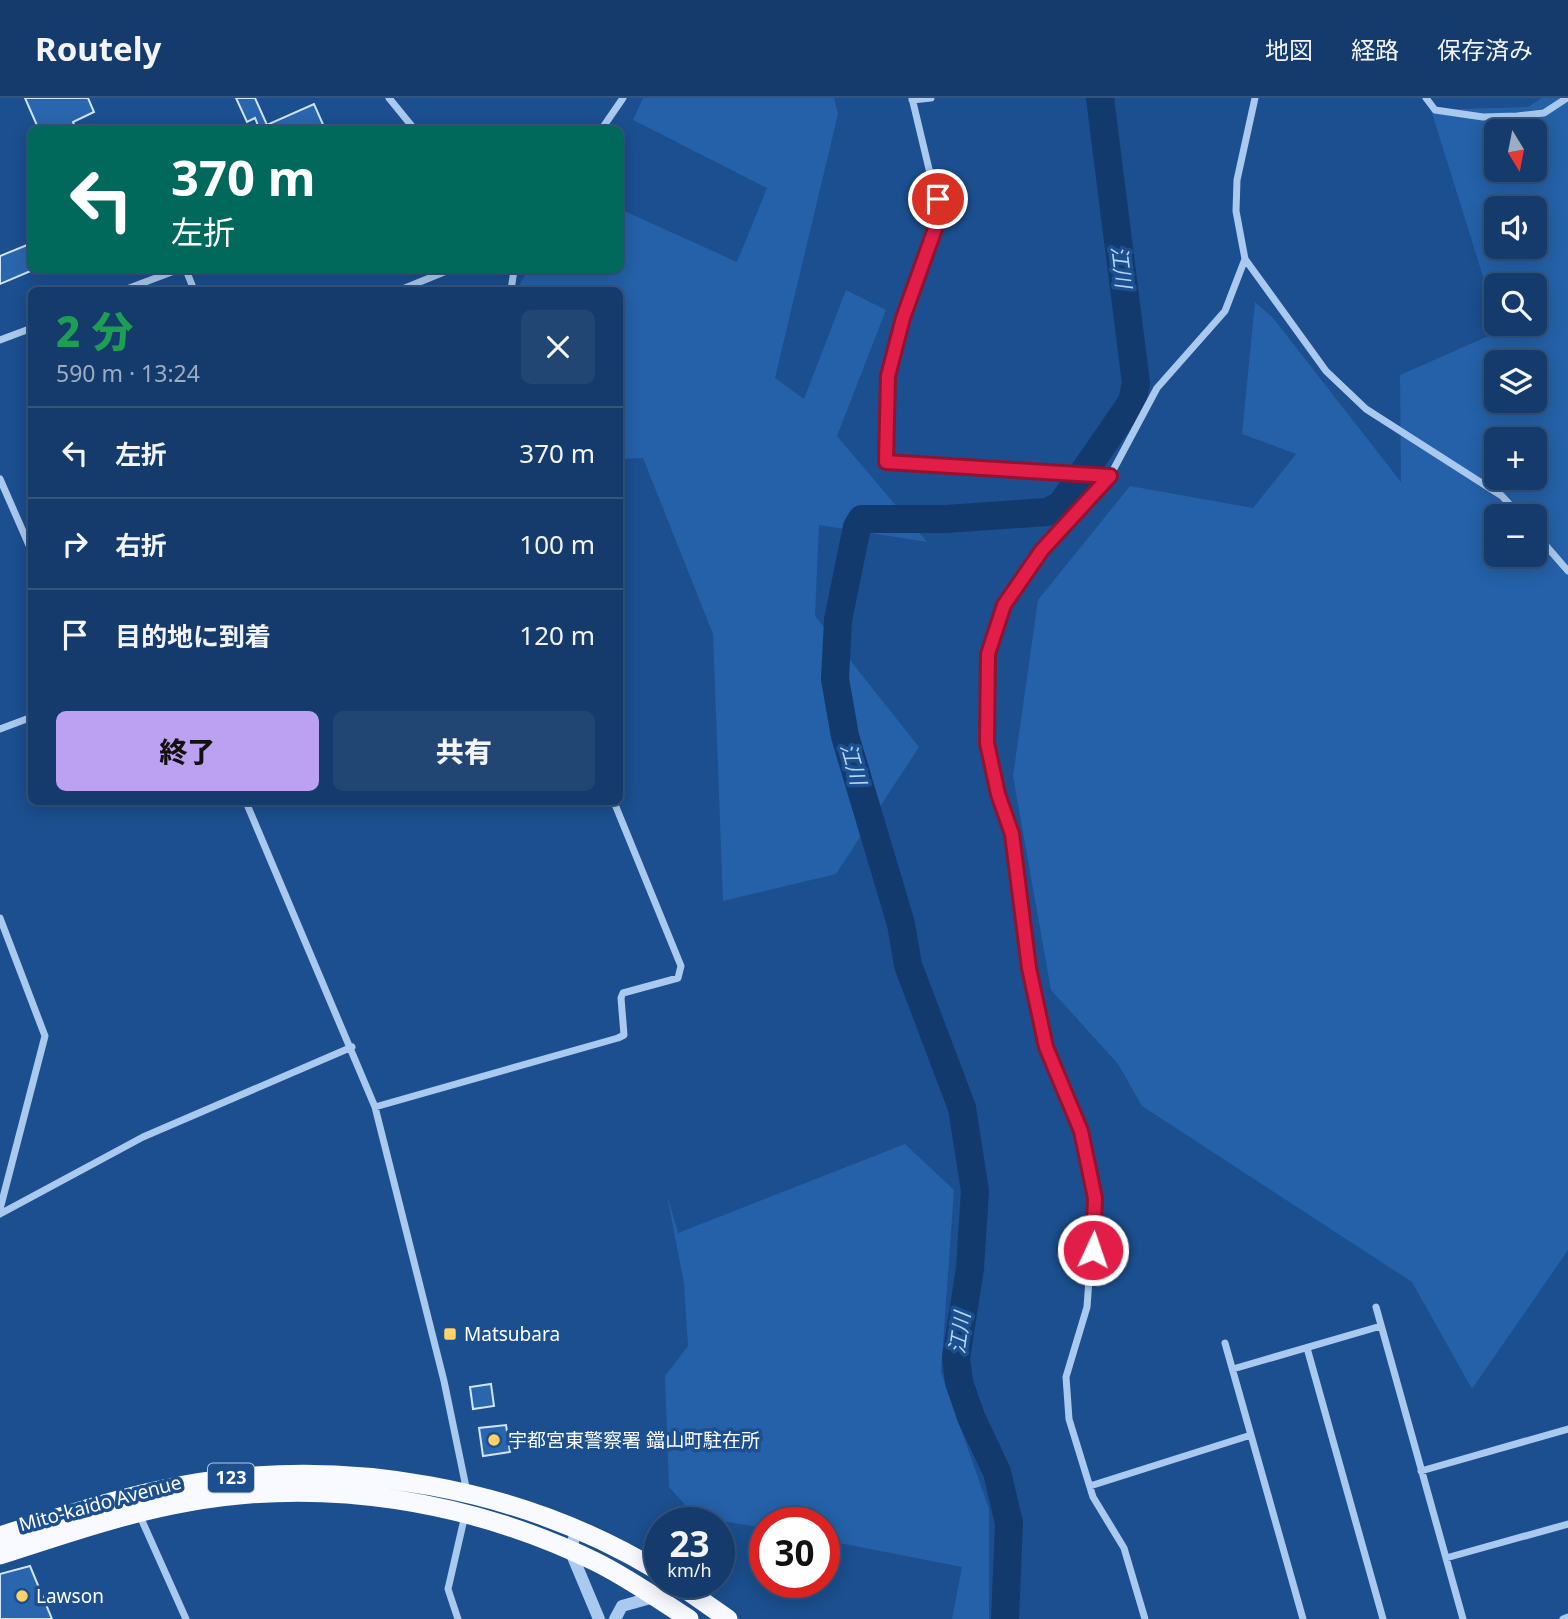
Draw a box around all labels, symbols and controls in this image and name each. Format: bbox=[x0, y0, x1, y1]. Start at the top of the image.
text: Routely bbox=[35, 26, 161, 71]
text: 地図 bbox=[1265, 33, 1313, 66]
text: 経路 bbox=[1351, 33, 1399, 66]
text: 保存済み bbox=[1437, 33, 1533, 66]
north arrow bbox=[1484, 119, 1547, 182]
map controls bbox=[1484, 119, 1547, 567]
text: 370 m bbox=[171, 144, 316, 210]
icon: left bbox=[56, 154, 147, 245]
pin bbox=[908, 169, 968, 229]
icon: arrive bbox=[919, 180, 957, 218]
button: sound bbox=[1484, 196, 1547, 259]
text: 左折 bbox=[171, 210, 235, 253]
water label: 江川 bbox=[1106, 244, 1139, 291]
button: search bbox=[1484, 273, 1547, 336]
text: 2 分 bbox=[56, 302, 133, 359]
button: close bbox=[521, 310, 595, 384]
button: layers bbox=[1484, 350, 1547, 413]
text: 590 m · 13:24 bbox=[56, 357, 200, 389]
button: + bbox=[1484, 427, 1547, 490]
icon: left bbox=[56, 434, 94, 472]
text: 370 m bbox=[519, 435, 595, 471]
text: 左折 bbox=[115, 436, 167, 472]
button: − bbox=[1484, 504, 1547, 567]
icon: right bbox=[56, 525, 94, 563]
text: 100 m bbox=[519, 526, 595, 562]
text: 右折 bbox=[115, 527, 167, 563]
icon: arrive bbox=[56, 616, 94, 654]
text: 120 m bbox=[519, 617, 595, 653]
text: 目的地に到着 bbox=[115, 618, 271, 654]
button: 終了 bbox=[56, 711, 319, 791]
button: 共有 bbox=[333, 711, 595, 791]
water label: 江川 bbox=[835, 740, 874, 790]
position arrow bbox=[1056, 1213, 1130, 1287]
water label: 江川 bbox=[942, 1308, 976, 1356]
place label: Matsubara bbox=[464, 1321, 560, 1347]
marker: Matsubara bbox=[442, 1326, 458, 1342]
place label: 宇都宮東警察署 鐺山町駐在所 bbox=[508, 1427, 760, 1453]
marker: 宇都宮東警察署 鐺山町駐在所 bbox=[486, 1432, 502, 1448]
road number: 123 bbox=[208, 1464, 254, 1492]
street label: Mito-kaido Avenue bbox=[16, 1469, 184, 1537]
speed limit sign: 30 bbox=[749, 1507, 840, 1598]
text: 23 bbox=[669, 1520, 710, 1567]
text: km/h bbox=[667, 1558, 712, 1582]
place label: Lawson bbox=[36, 1583, 104, 1609]
marker: Lawson bbox=[14, 1588, 30, 1604]

